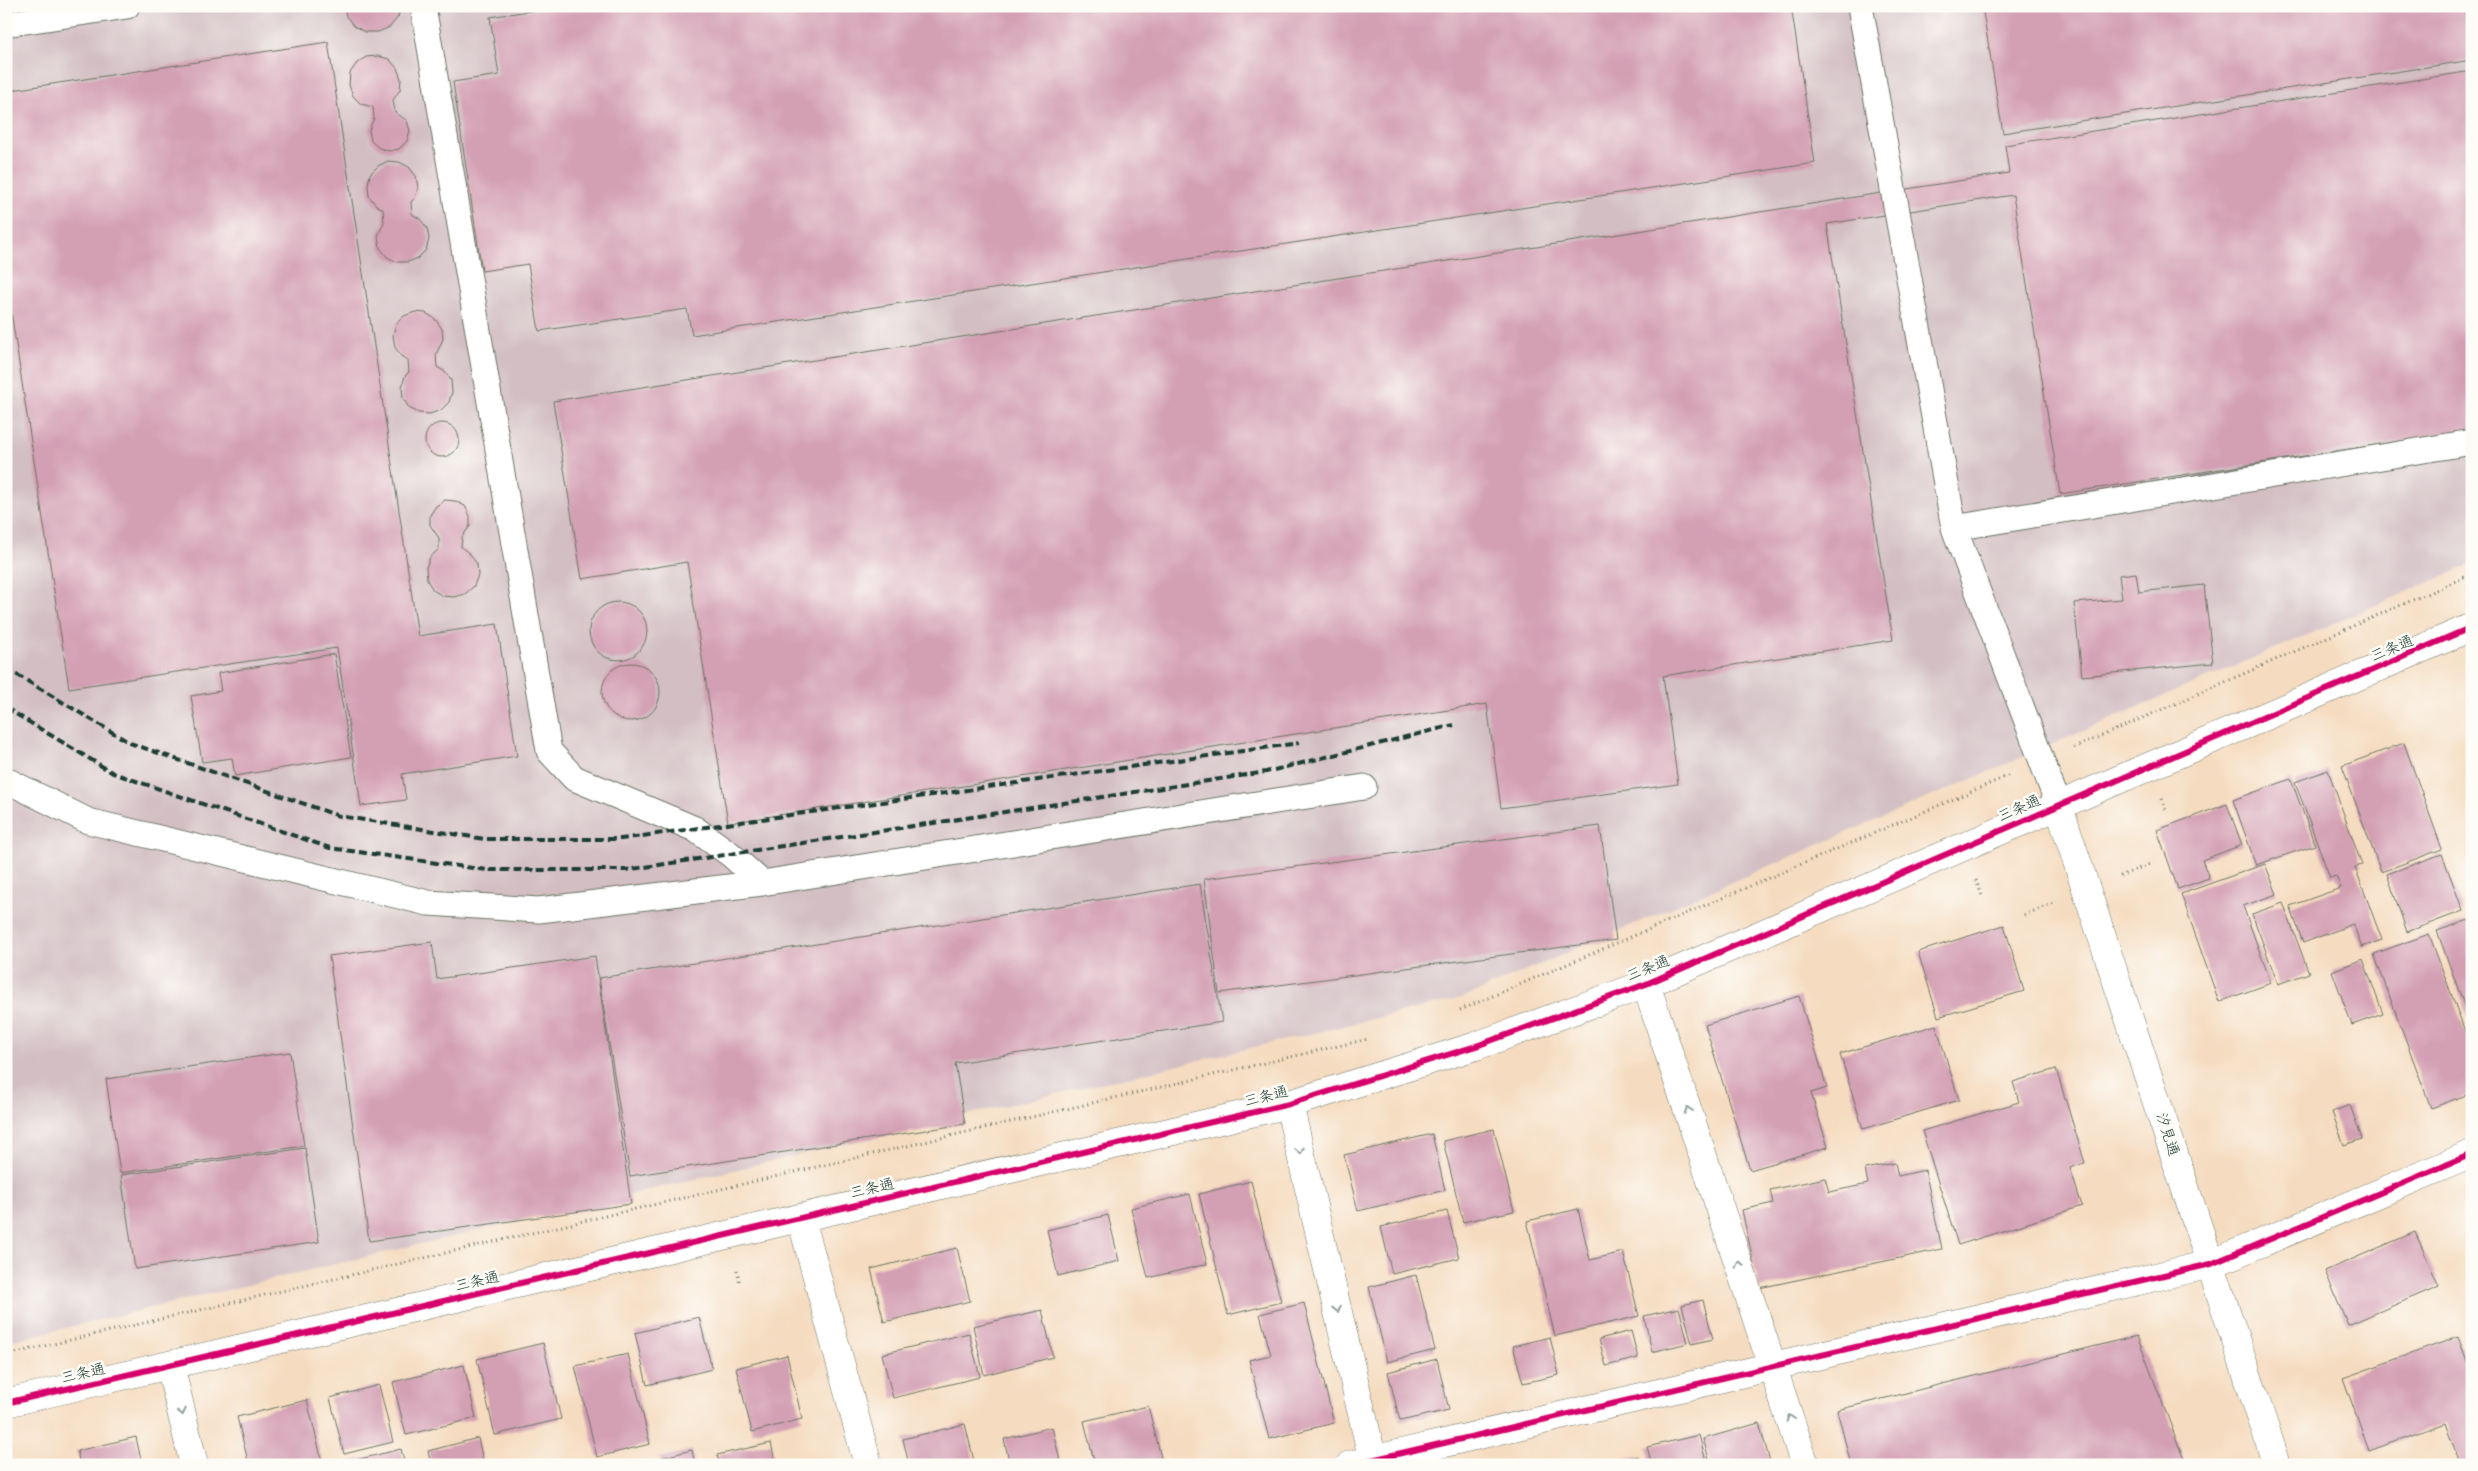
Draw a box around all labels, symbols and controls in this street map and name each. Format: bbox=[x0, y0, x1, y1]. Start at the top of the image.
street label: 三条通 bbox=[2367, 629, 2418, 669]
street label: 三条通 bbox=[1994, 789, 2045, 829]
street label: 三条通 bbox=[1623, 949, 1674, 988]
street label: 三条通 bbox=[1241, 1080, 1291, 1114]
one-way arrow bbox=[1684, 1106, 1694, 1115]
street label: 汐見通 bbox=[2149, 1109, 2185, 1159]
one-way arrow bbox=[1294, 1147, 1305, 1156]
street label: 三条通 bbox=[848, 1172, 897, 1206]
one-way arrow bbox=[1735, 1260, 1745, 1269]
street label: 三条通 bbox=[453, 1265, 502, 1299]
one-way arrow bbox=[1331, 1305, 1342, 1314]
street label: 三条通 bbox=[59, 1357, 108, 1391]
one-way arrow bbox=[176, 1408, 187, 1417]
one-way arrow bbox=[1786, 1415, 1796, 1423]

